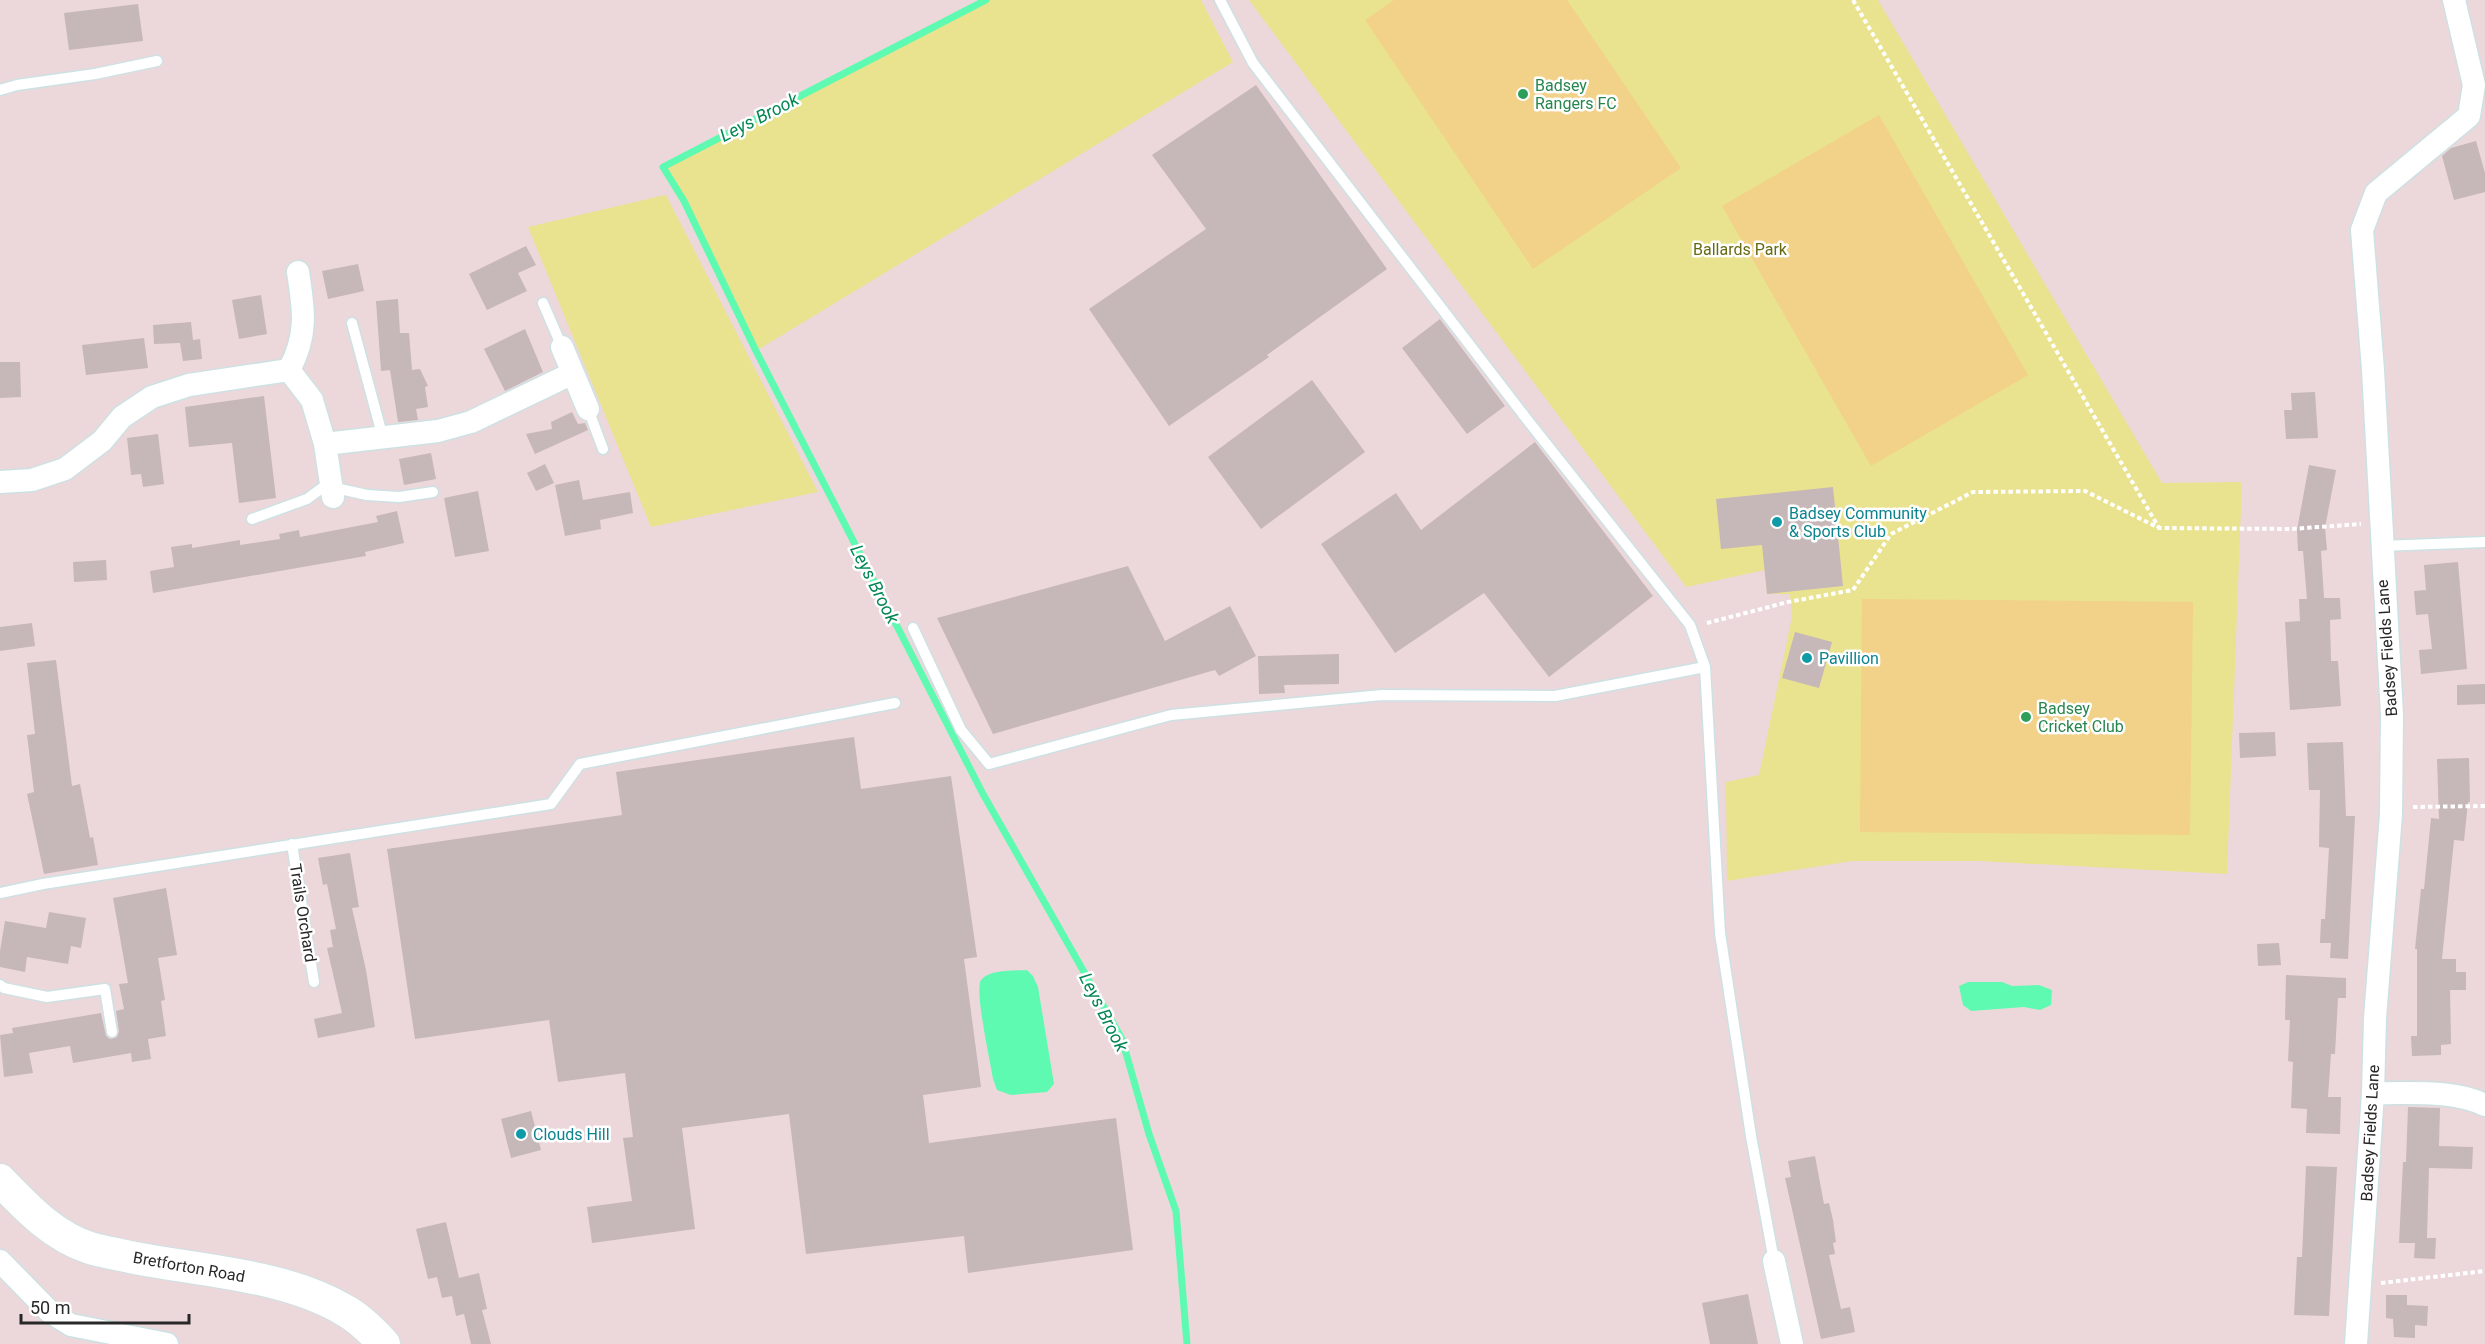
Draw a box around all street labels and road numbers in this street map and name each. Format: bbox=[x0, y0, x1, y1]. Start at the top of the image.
street label: Badsey Fields Lane bbox=[2373, 579, 2401, 717]
street label: Trails Orchard bbox=[286, 862, 320, 964]
street label: Badsey Fields Lane bbox=[2357, 1064, 2383, 1202]
street label: Bretforton Road bbox=[132, 1248, 246, 1286]

